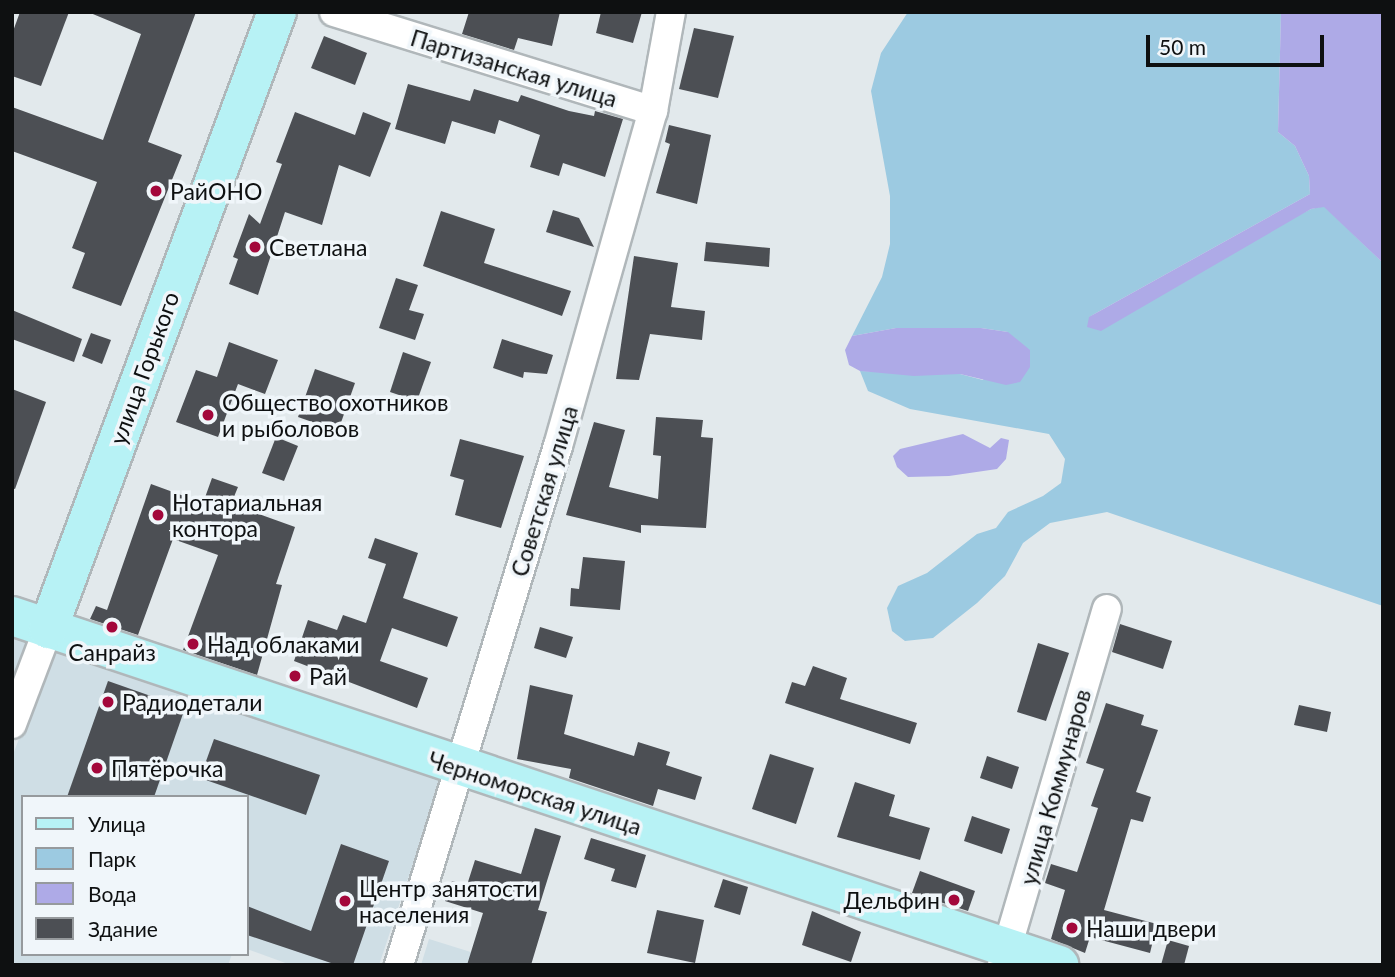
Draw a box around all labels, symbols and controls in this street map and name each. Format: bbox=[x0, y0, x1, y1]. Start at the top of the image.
scale bar bbox=[1150, 21, 1328, 65]
street label: Партизанская улица bbox=[407, 23, 621, 113]
text: 50 m bbox=[1159, 34, 1206, 59]
place label: РайОНО bbox=[170, 177, 262, 205]
marker: РайОНО bbox=[148, 183, 164, 199]
place label: Светлана bbox=[269, 233, 367, 261]
marker: Светлана bbox=[247, 239, 263, 255]
street label: улица Горького bbox=[104, 288, 184, 448]
place label: Общество охотников и рыболовов bbox=[222, 388, 448, 442]
street label: Советская улица bbox=[505, 402, 583, 580]
marker: Общество охотников и рыболовов bbox=[200, 407, 216, 423]
place label: Нотариальная контора bbox=[172, 488, 322, 542]
marker: Нотариальная контора bbox=[150, 507, 166, 523]
marker: Санрайз bbox=[104, 619, 120, 635]
place label: Над облаками bbox=[207, 630, 360, 658]
marker: Над облаками bbox=[185, 636, 201, 652]
place label: Санрайз bbox=[68, 638, 156, 666]
place label: Рай bbox=[309, 662, 347, 690]
marker: Рай bbox=[287, 668, 303, 684]
street label: улица Коммунаров bbox=[1014, 686, 1096, 888]
place label: Радиодетали bbox=[122, 688, 263, 716]
marker: Радиодетали bbox=[100, 694, 116, 710]
street label: Черноморская улица bbox=[425, 746, 645, 840]
place label: Пятёрочка bbox=[111, 754, 223, 782]
marker: Пятёрочка bbox=[89, 760, 105, 776]
legend bbox=[21, 795, 248, 956]
text: Улица bbox=[88, 811, 146, 836]
text: Парк bbox=[88, 846, 136, 871]
place label: Центр занятости населения bbox=[359, 874, 538, 928]
text: Вода bbox=[88, 881, 136, 906]
place label: Дельфин bbox=[844, 886, 940, 914]
marker: Дельфин bbox=[946, 892, 962, 908]
marker: Центр занятости населения bbox=[337, 893, 353, 909]
place label: Наши двери bbox=[1086, 914, 1217, 942]
text: Здание bbox=[88, 916, 158, 941]
marker: Наши двери bbox=[1064, 920, 1080, 936]

